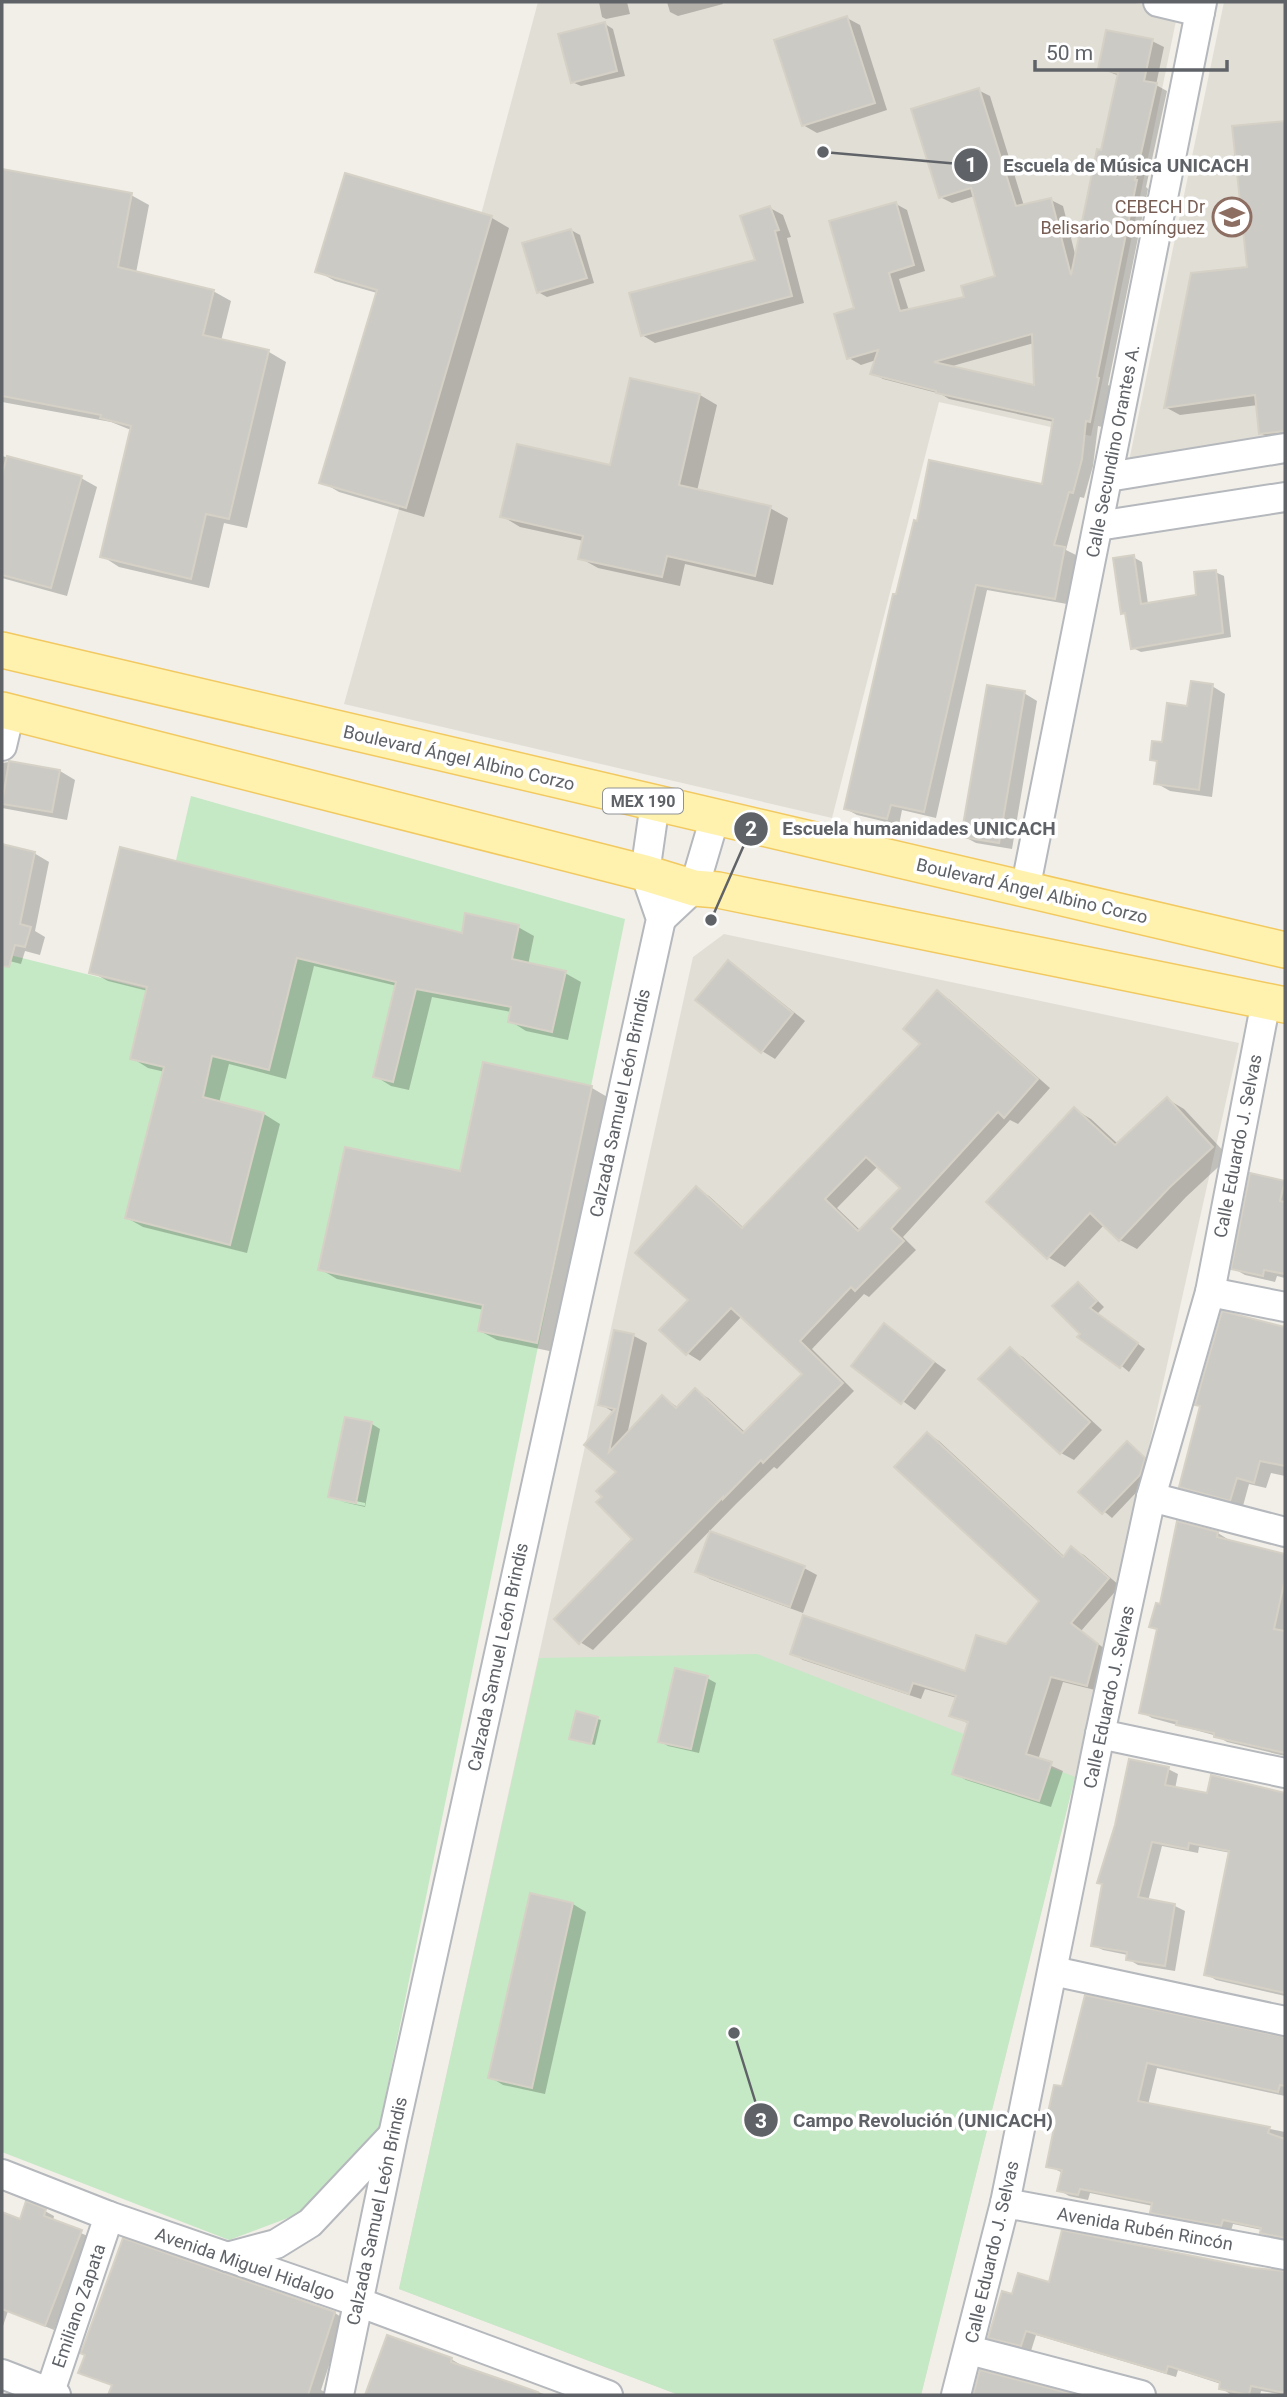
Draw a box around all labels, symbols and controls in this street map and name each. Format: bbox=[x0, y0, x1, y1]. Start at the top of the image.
scale bar bbox=[1035, 28, 1228, 72]
text: 50 m bbox=[1046, 41, 1093, 65]
callout: Escuela de Música UNICACH bbox=[954, 145, 1263, 185]
text: 1 bbox=[965, 153, 977, 177]
text: Escuela de Música UNICACH bbox=[1003, 154, 1249, 177]
place label: CEBECH Dr Belisario Domínguez bbox=[1040, 196, 1205, 238]
school or university icon: CEBECH Dr Belisario Domínguez bbox=[1211, 196, 1253, 238]
street label: Calle Secundino Orantes A. bbox=[1082, 343, 1143, 559]
street label: Boulevard Ángel Albino Corzo bbox=[341, 721, 577, 794]
road number: MEX 190 bbox=[603, 788, 683, 814]
callout: Escuela humanidades UNICACH bbox=[733, 809, 1070, 849]
text: 2 bbox=[745, 817, 757, 841]
text: Escuela humanidades UNICACH bbox=[782, 817, 1056, 840]
street label: Boulevard Ángel Albino Corzo bbox=[914, 854, 1150, 927]
street label: Calzada Samuel León Brindis bbox=[585, 987, 654, 1219]
street label: Calle Eduardo J. Selvas bbox=[1209, 1052, 1266, 1239]
street label: Calzada Samuel León Brindis bbox=[463, 1541, 532, 1773]
street label: Calle Eduardo J. Selvas bbox=[1079, 1604, 1138, 1790]
street label: Calzada Samuel León Brindis bbox=[342, 2095, 411, 2327]
callout: Campo Revolución (UNICACH) bbox=[743, 2100, 1067, 2140]
text: 3 bbox=[755, 2109, 767, 2133]
text: Campo Revolución (UNICACH) bbox=[793, 2109, 1053, 2132]
street label: Calle Eduardo J. Selvas bbox=[960, 2159, 1023, 2345]
street label: Avenida Rubén Rincón bbox=[1055, 2203, 1235, 2254]
street label: Avenida Miguel Hidalgo bbox=[153, 2223, 338, 2304]
street label: Emiliano Zapata bbox=[47, 2241, 110, 2371]

